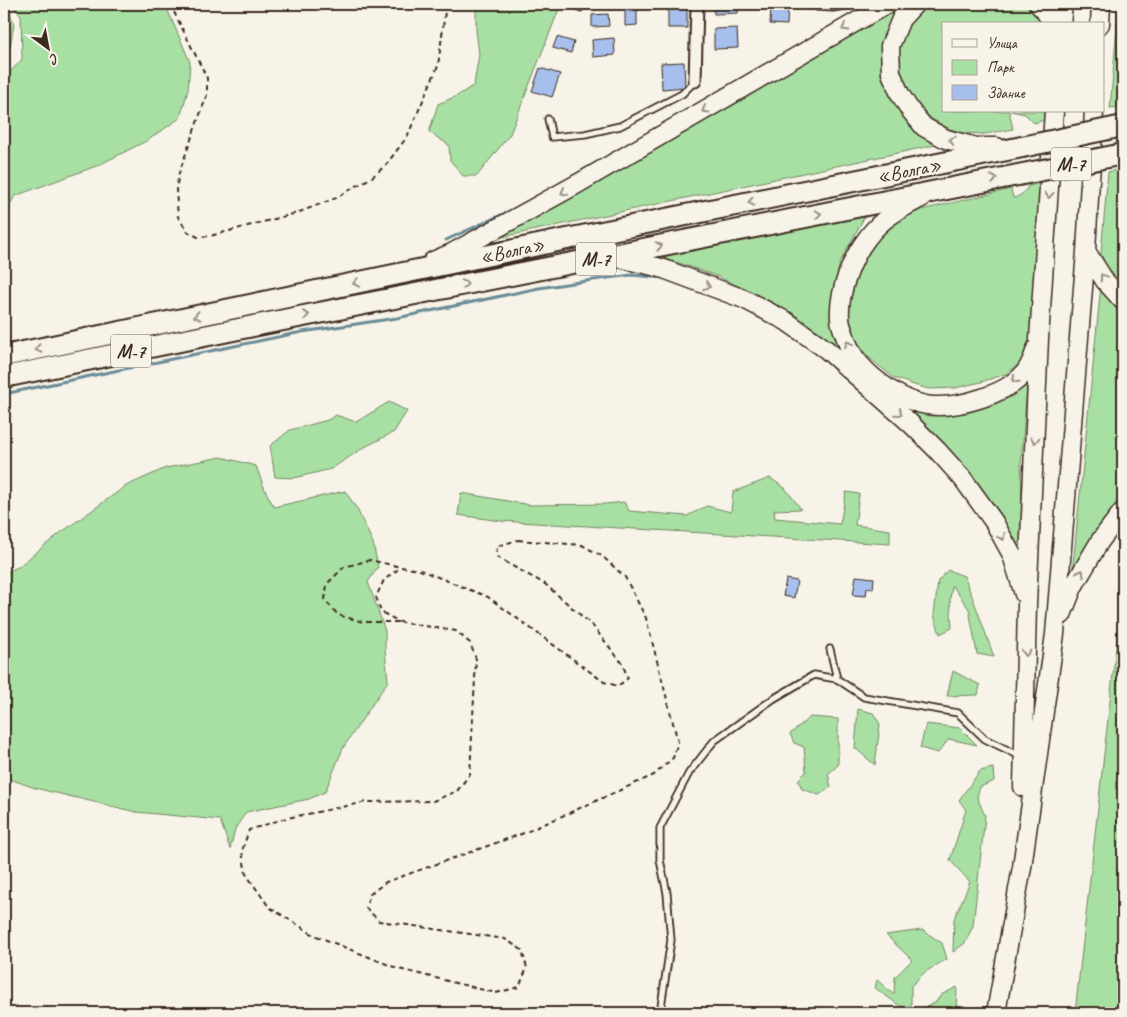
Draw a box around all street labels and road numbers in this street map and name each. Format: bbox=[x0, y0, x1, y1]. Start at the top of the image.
road number: М-7 bbox=[1051, 147, 1091, 180]
street label: «Волга» bbox=[875, 152, 943, 189]
street label: «Волга» bbox=[478, 231, 547, 269]
road number: М-7 bbox=[576, 242, 616, 276]
road number: М-7 bbox=[111, 334, 151, 368]

